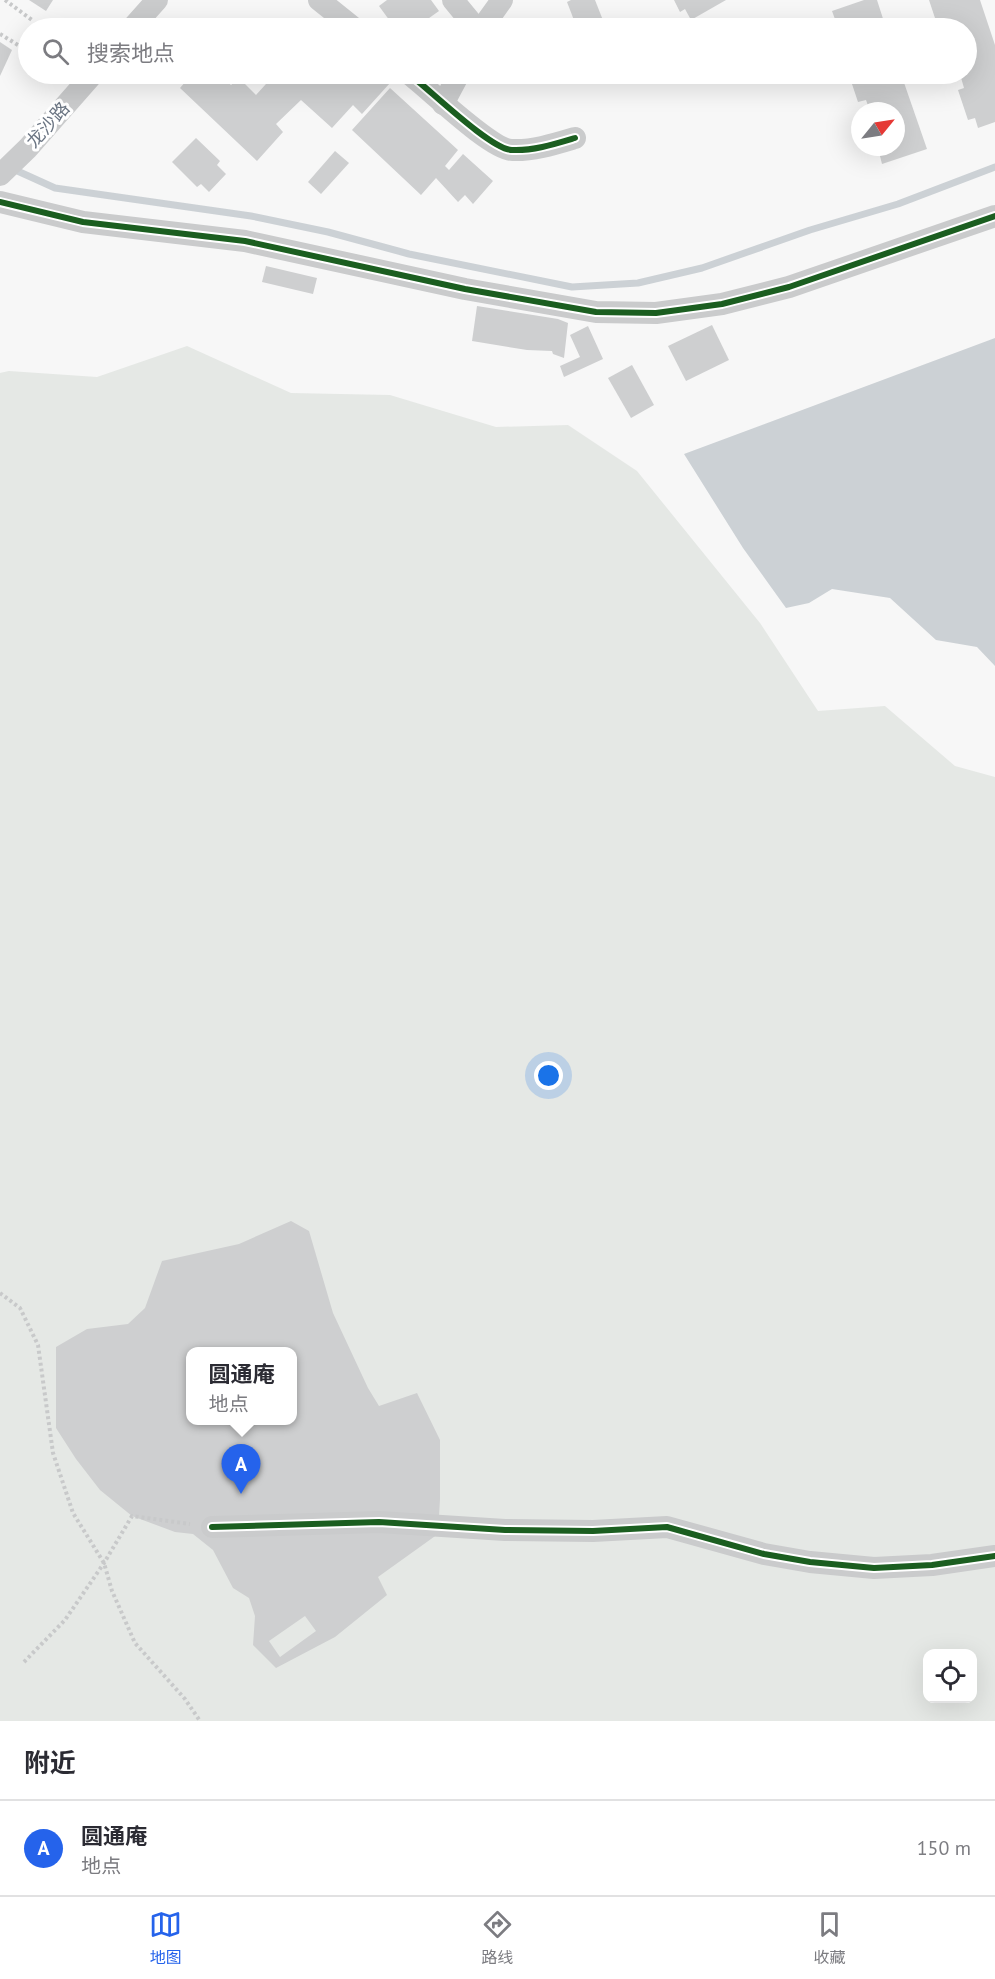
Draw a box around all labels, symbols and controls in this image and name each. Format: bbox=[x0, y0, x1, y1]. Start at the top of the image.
search box bbox=[18, 18, 977, 84]
icon: search bbox=[39, 35, 72, 68]
text: 搜索地点 bbox=[87, 39, 175, 67]
street label: 龙沙路 bbox=[21, 97, 74, 152]
north arrow bbox=[851, 102, 905, 156]
your location bbox=[534, 1061, 563, 1090]
popup bbox=[186, 1347, 297, 1425]
text: 圆通庵 bbox=[208, 1360, 275, 1388]
text: 地点 bbox=[208, 1391, 248, 1417]
pin: A bbox=[222, 1444, 260, 1494]
map controls bbox=[923, 1649, 977, 1703]
button: locate bbox=[923, 1649, 977, 1703]
text: 附近 bbox=[24, 1746, 76, 1779]
text: 圆通庵 bbox=[81, 1822, 147, 1850]
text: A bbox=[37, 1835, 50, 1861]
text: 150 m bbox=[917, 1835, 971, 1861]
text: 地点 bbox=[81, 1853, 121, 1879]
tab: 地图 bbox=[149, 1908, 182, 1968]
tab: 路线 bbox=[481, 1908, 514, 1968]
tab: 收藏 bbox=[813, 1908, 846, 1968]

